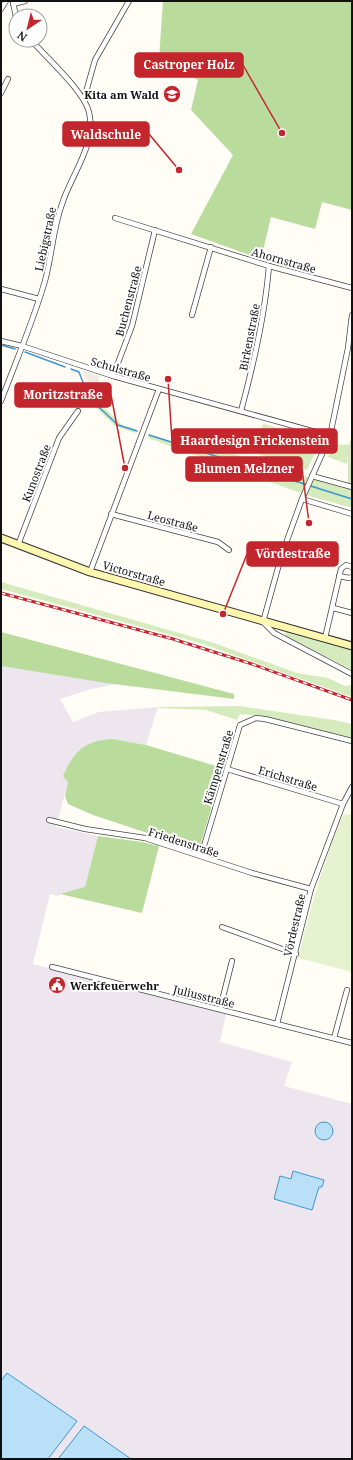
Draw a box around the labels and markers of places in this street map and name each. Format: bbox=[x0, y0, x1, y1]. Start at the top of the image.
callout: Castroper Holz bbox=[135, 53, 243, 77]
school or university icon: Kita am Wald bbox=[162, 84, 182, 104]
place label: Kita am Wald bbox=[84, 87, 159, 102]
callout: Waldschule bbox=[63, 122, 149, 146]
callout: Moritzstraße bbox=[15, 383, 111, 407]
callout: Haardesign Frickenstein bbox=[172, 429, 337, 453]
callout: Blumen Melzner bbox=[186, 457, 302, 481]
callout: Vördestraße bbox=[247, 542, 338, 566]
public building icon: Werkfeuerwehr bbox=[47, 975, 67, 995]
place label: Werkfeuerwehr bbox=[70, 978, 159, 993]

